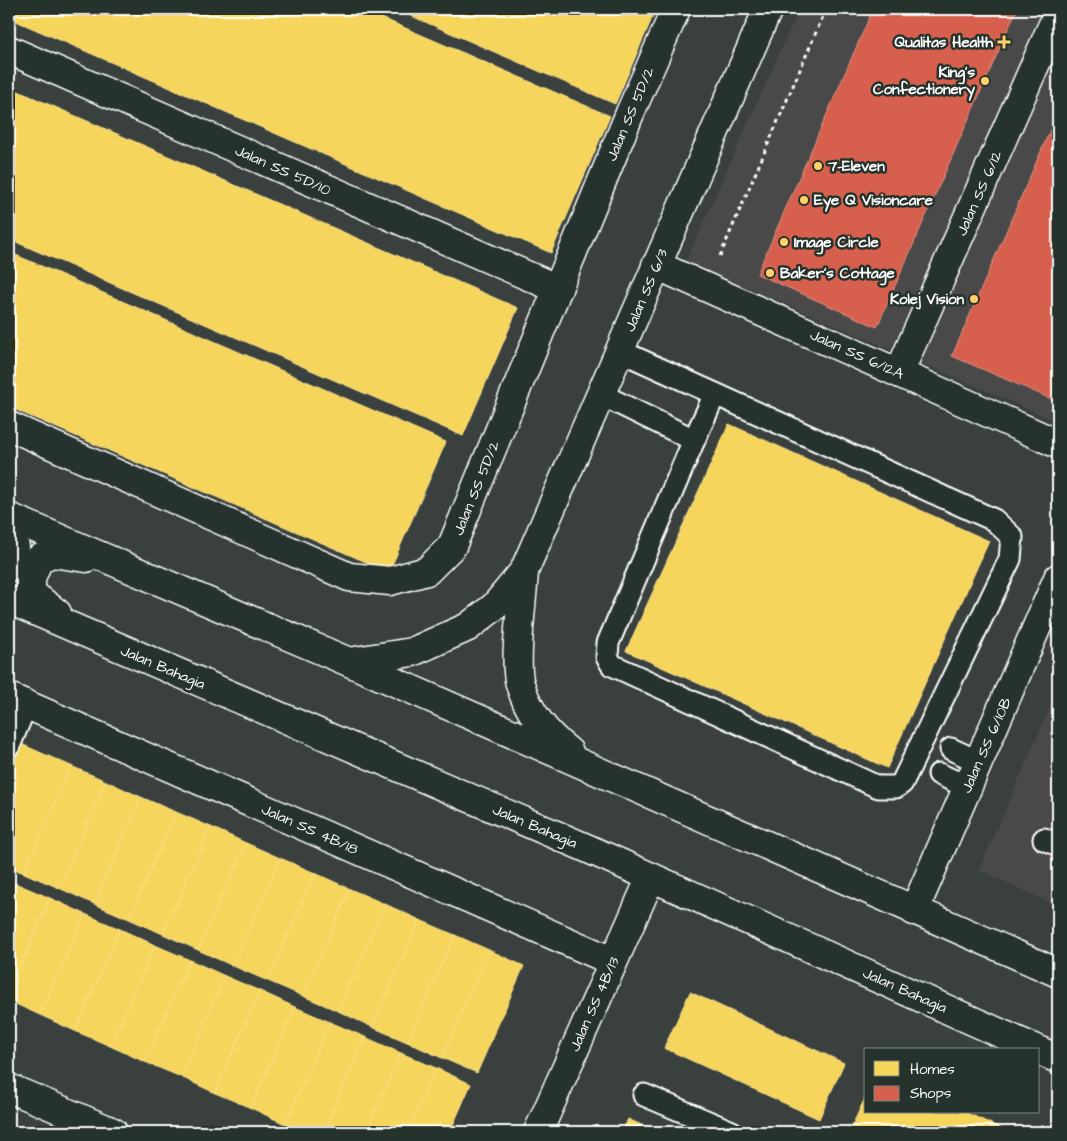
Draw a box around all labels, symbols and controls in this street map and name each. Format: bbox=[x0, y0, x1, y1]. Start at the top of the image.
place label: Qualitas Health bbox=[895, 32, 994, 53]
marker: Qualitas Health bbox=[997, 35, 1011, 49]
place label: King's Confectionery bbox=[873, 62, 976, 101]
street label: Jalan SS 5D/2 bbox=[601, 64, 660, 164]
marker: King's Confectionery bbox=[979, 75, 991, 87]
street label: Jalan SS 5D/10 bbox=[232, 140, 335, 201]
street label: Jalan SS 6/12 bbox=[951, 147, 1008, 239]
place label: 7-Eleven bbox=[827, 156, 885, 177]
marker: 7-Eleven bbox=[812, 160, 824, 172]
place label: Eye Q Visioncare bbox=[814, 190, 933, 212]
marker: Eye Q Visioncare bbox=[798, 194, 810, 206]
place label: Image Circle bbox=[794, 232, 879, 255]
marker: Image Circle bbox=[778, 236, 790, 248]
street label: Jalan SS 6/3 bbox=[620, 245, 674, 335]
place label: Baker's Cottage bbox=[780, 263, 895, 286]
marker: Baker's Cottage bbox=[764, 267, 776, 279]
place label: Kolej Vision bbox=[890, 289, 964, 310]
marker: Kolej Vision bbox=[968, 293, 980, 305]
street label: Jalan SS 6/12A bbox=[807, 324, 907, 385]
street label: Jalan SS 5D/2 bbox=[448, 437, 505, 539]
street label: Jalan Bahagia bbox=[117, 640, 209, 696]
street label: Jalan SS 6/10B bbox=[956, 694, 1017, 796]
street label: Jalan SS 4B/18 bbox=[258, 799, 362, 860]
street label: Jalan Bahagia bbox=[489, 799, 581, 855]
street label: Jalan SS 4B/13 bbox=[564, 953, 625, 1055]
street label: Jalan Bahagia bbox=[859, 963, 951, 1019]
legend bbox=[864, 1048, 1040, 1114]
text: Homes bbox=[910, 1059, 955, 1080]
text: Shops bbox=[910, 1083, 952, 1104]

